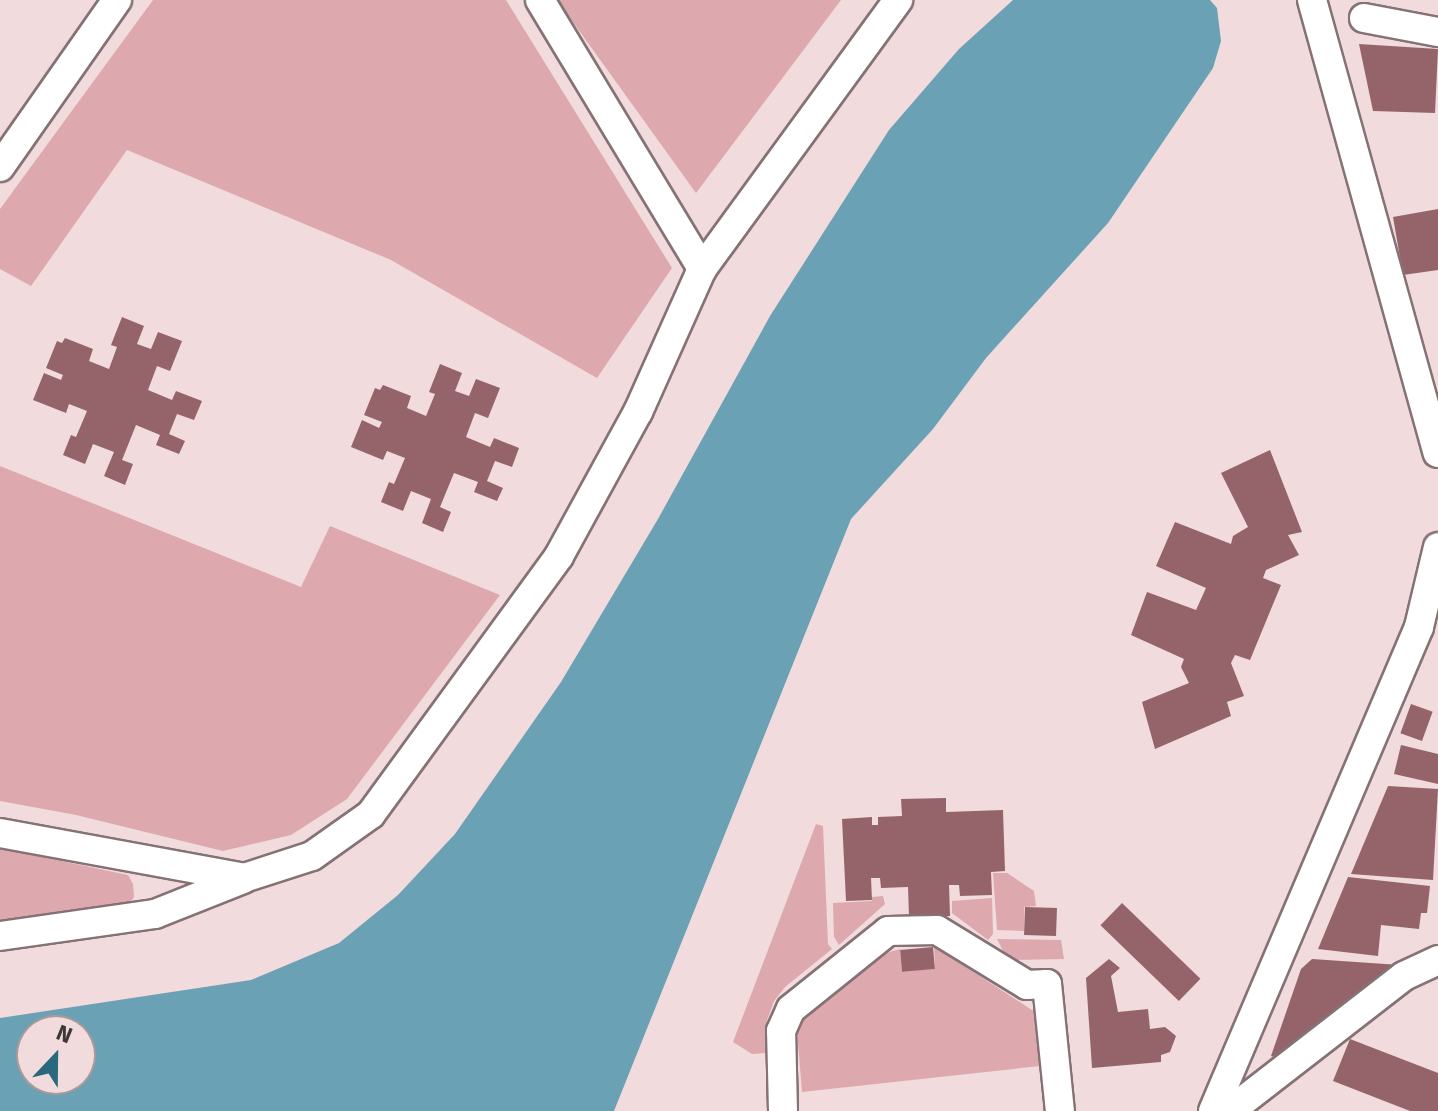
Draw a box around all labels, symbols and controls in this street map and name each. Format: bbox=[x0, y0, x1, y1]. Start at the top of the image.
north arrow bbox=[16, 1015, 96, 1095]
text: N bbox=[53, 1019, 76, 1049]

